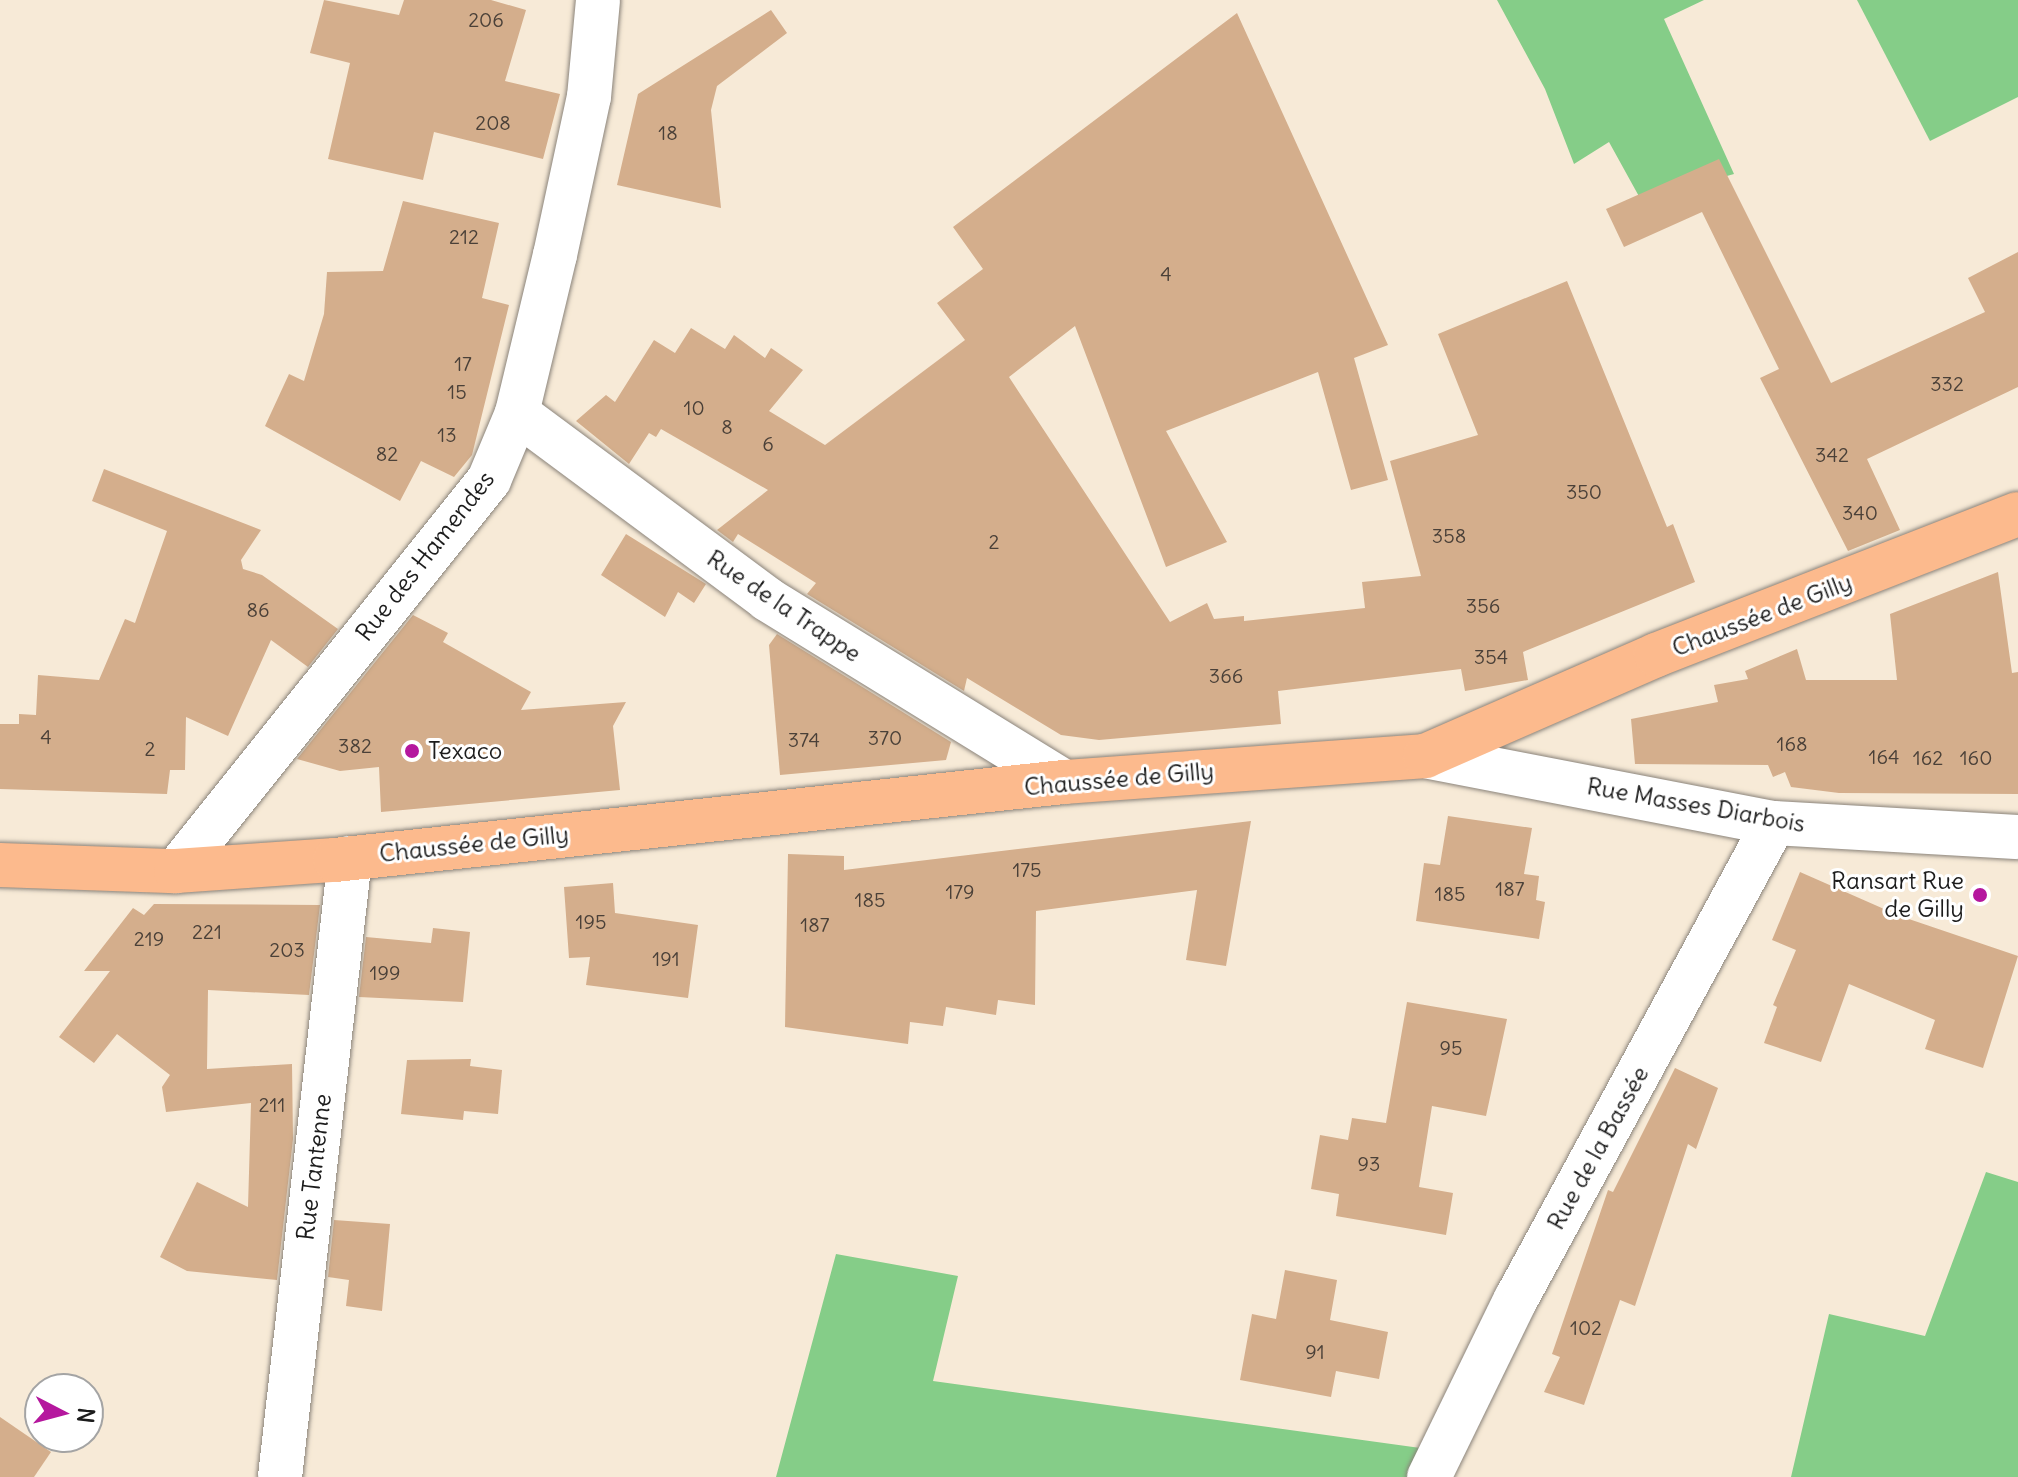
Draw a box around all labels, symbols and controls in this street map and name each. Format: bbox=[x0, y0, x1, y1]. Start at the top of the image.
house number: 206 bbox=[468, 7, 504, 31]
house number: 208 bbox=[475, 110, 511, 134]
house number: 18 bbox=[658, 120, 678, 144]
house number: 212 bbox=[449, 224, 479, 248]
house number: 4 bbox=[1160, 261, 1172, 285]
house number: 17 bbox=[454, 351, 472, 375]
house number: 332 bbox=[1930, 371, 1964, 395]
house number: 15 bbox=[447, 379, 467, 403]
house number: 10 bbox=[683, 395, 705, 419]
house number: 8 bbox=[721, 414, 733, 438]
house number: 13 bbox=[437, 422, 457, 446]
house number: 6 bbox=[762, 431, 774, 455]
house number: 82 bbox=[376, 441, 398, 465]
house number: 342 bbox=[1815, 442, 1849, 466]
street label: Rue des Hamendes bbox=[350, 465, 500, 647]
house number: 350 bbox=[1566, 479, 1602, 503]
house number: 340 bbox=[1842, 500, 1878, 524]
house number: 358 bbox=[1432, 523, 1466, 547]
house number: 2 bbox=[989, 529, 999, 553]
street label: Rue de la Trappe bbox=[702, 544, 866, 668]
street label: Chaussée de Gilly bbox=[1668, 567, 1856, 663]
house number: 356 bbox=[1466, 593, 1500, 617]
house number: 86 bbox=[246, 597, 270, 621]
house number: 354 bbox=[1474, 644, 1508, 668]
house number: 366 bbox=[1209, 663, 1243, 687]
house number: 4 bbox=[40, 724, 52, 748]
house number: 370 bbox=[868, 725, 902, 749]
house number: 374 bbox=[788, 727, 820, 751]
house number: 168 bbox=[1777, 731, 1807, 755]
house number: 382 bbox=[338, 733, 372, 757]
house number: 2 bbox=[145, 736, 155, 760]
place label: Texaco bbox=[428, 737, 502, 765]
marker: Texaco bbox=[403, 742, 421, 760]
house number: 164 bbox=[1868, 744, 1900, 768]
house number: 162 bbox=[1913, 745, 1943, 769]
house number: 160 bbox=[1960, 745, 1992, 769]
street label: Chaussée de Gilly bbox=[1023, 756, 1215, 802]
street label: Rue Masses Diarbois bbox=[1585, 772, 1807, 838]
street label: Chaussée de Gilly bbox=[378, 820, 570, 868]
house number: 175 bbox=[1012, 857, 1042, 881]
place label: Ransart Rue de Gilly bbox=[1831, 867, 1964, 923]
house number: 187 bbox=[1495, 876, 1525, 900]
house number: 179 bbox=[945, 879, 975, 903]
house number: 185 bbox=[1435, 881, 1465, 905]
marker: Ransart Rue de Gilly bbox=[1971, 886, 1989, 904]
house number: 185 bbox=[855, 887, 885, 911]
house number: 195 bbox=[576, 909, 606, 933]
house number: 187 bbox=[800, 912, 830, 936]
house number: 221 bbox=[192, 919, 222, 943]
house number: 219 bbox=[134, 926, 164, 950]
house number: 203 bbox=[269, 937, 305, 961]
house number: 191 bbox=[652, 946, 680, 970]
house number: 199 bbox=[370, 960, 400, 984]
house number: 95 bbox=[1440, 1035, 1462, 1059]
street label: Rue de la Bassée bbox=[1541, 1061, 1655, 1235]
house number: 211 bbox=[259, 1092, 285, 1116]
street label: Rue Tantenne bbox=[291, 1092, 337, 1242]
house number: 93 bbox=[1358, 1151, 1380, 1175]
house number: 102 bbox=[1570, 1315, 1602, 1339]
house number: 91 bbox=[1305, 1339, 1325, 1363]
north arrow bbox=[24, 1373, 104, 1453]
text: N bbox=[71, 1406, 101, 1424]

